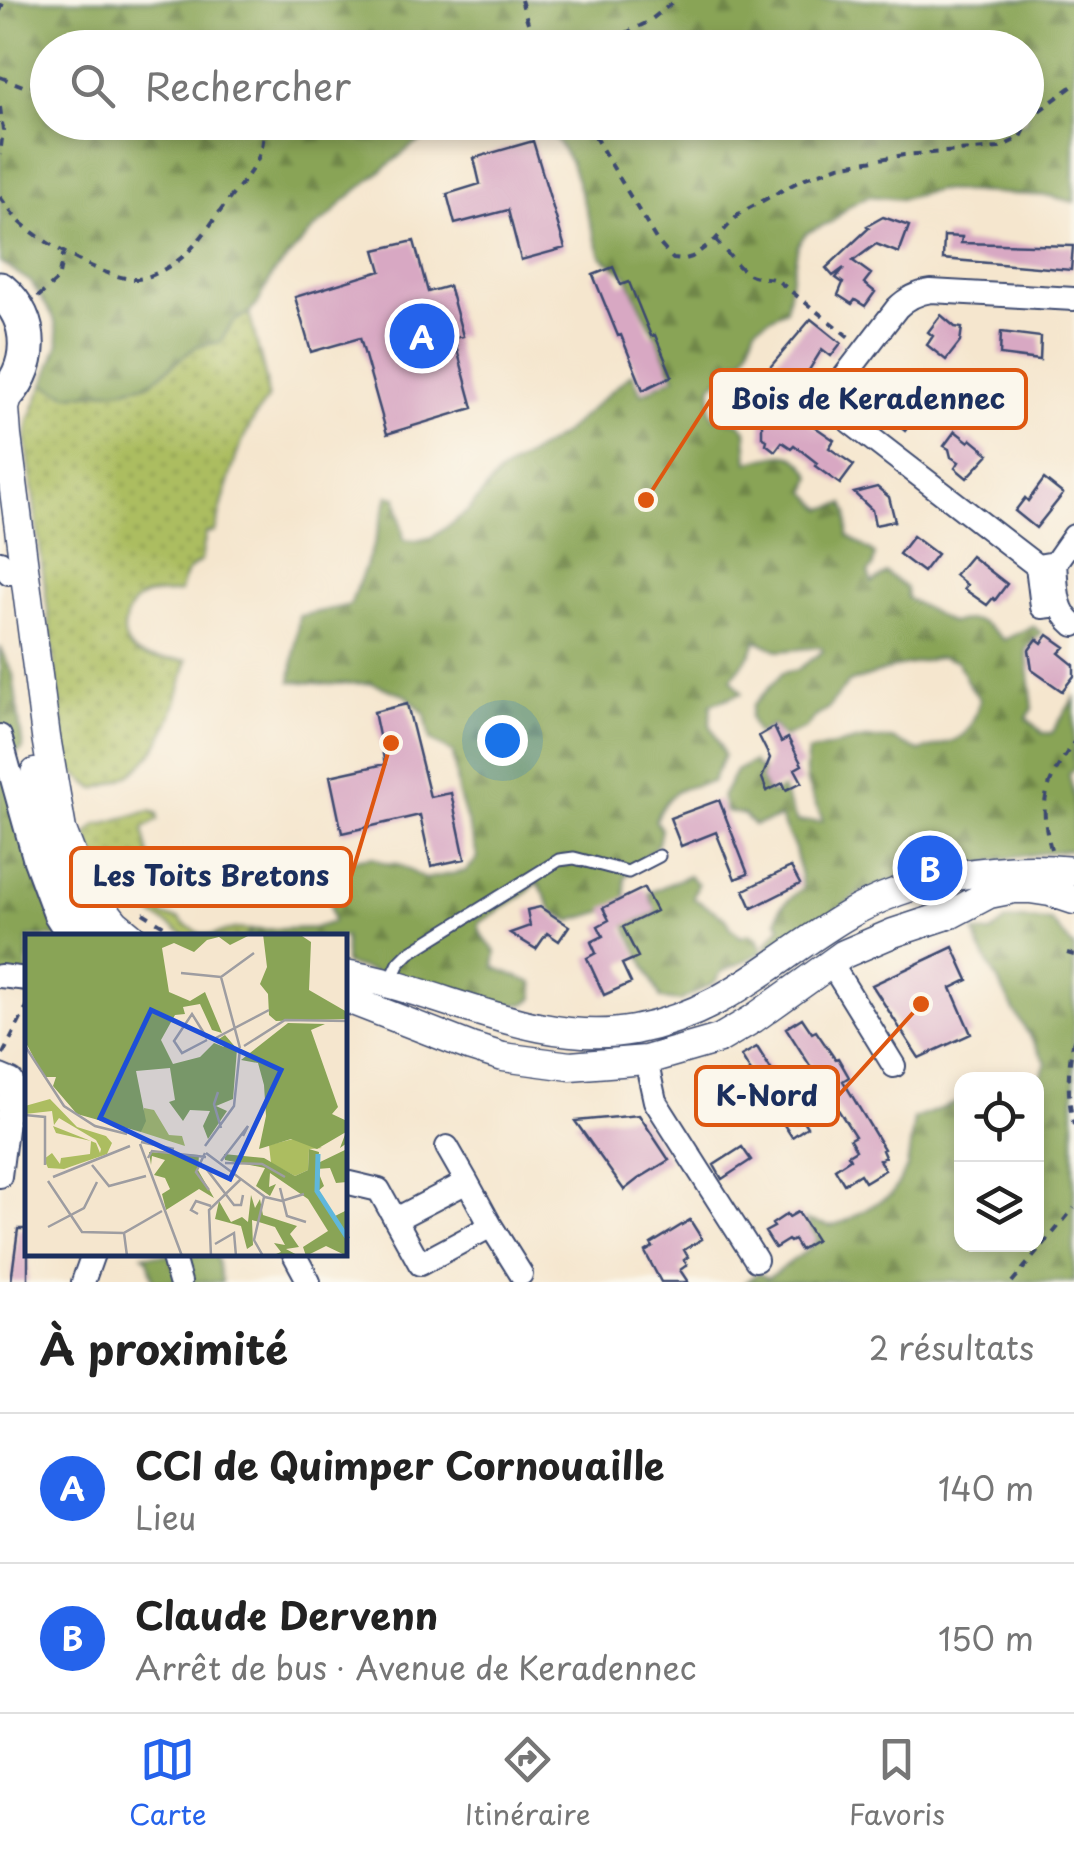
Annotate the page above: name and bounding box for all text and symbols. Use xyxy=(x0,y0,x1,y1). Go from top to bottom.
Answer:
search box xyxy=(30,30,1044,140)
text: Rechercher xyxy=(145,57,351,114)
icon: search xyxy=(65,58,120,113)
pin: A xyxy=(390,298,454,374)
callout: Bois de Keradennec xyxy=(711,370,1026,428)
text: Bois de Keradennec xyxy=(731,376,1005,419)
your location xyxy=(477,715,528,766)
pin: B xyxy=(898,830,962,906)
callout: Les Toits Bretons xyxy=(71,848,351,906)
text: Les Toits Bretons xyxy=(93,853,329,896)
inset map xyxy=(25,934,348,1257)
callout: K-Nord xyxy=(696,1067,838,1125)
map controls xyxy=(954,1072,1044,1252)
button: locate xyxy=(954,1072,1044,1162)
text: K-Nord xyxy=(716,1073,818,1116)
button: layers xyxy=(954,1162,1044,1252)
text: À proximité xyxy=(40,1316,288,1379)
text: 2 résultats xyxy=(869,1323,1034,1371)
text: CCI de Quimper Cornouaille xyxy=(135,1436,665,1493)
text: A xyxy=(60,1464,85,1512)
text: 140 m xyxy=(938,1464,1034,1512)
text: Lieu xyxy=(135,1493,196,1541)
text: Claude Dervenn xyxy=(135,1586,438,1643)
text: B xyxy=(62,1614,83,1662)
text: 150 m xyxy=(938,1614,1034,1662)
text: Arrêt de bus · Avenue de Keradennec xyxy=(135,1643,696,1691)
tab: Carte xyxy=(129,1732,207,1835)
tab: Itinéraire xyxy=(465,1732,591,1835)
tab: Favoris xyxy=(849,1732,945,1835)

